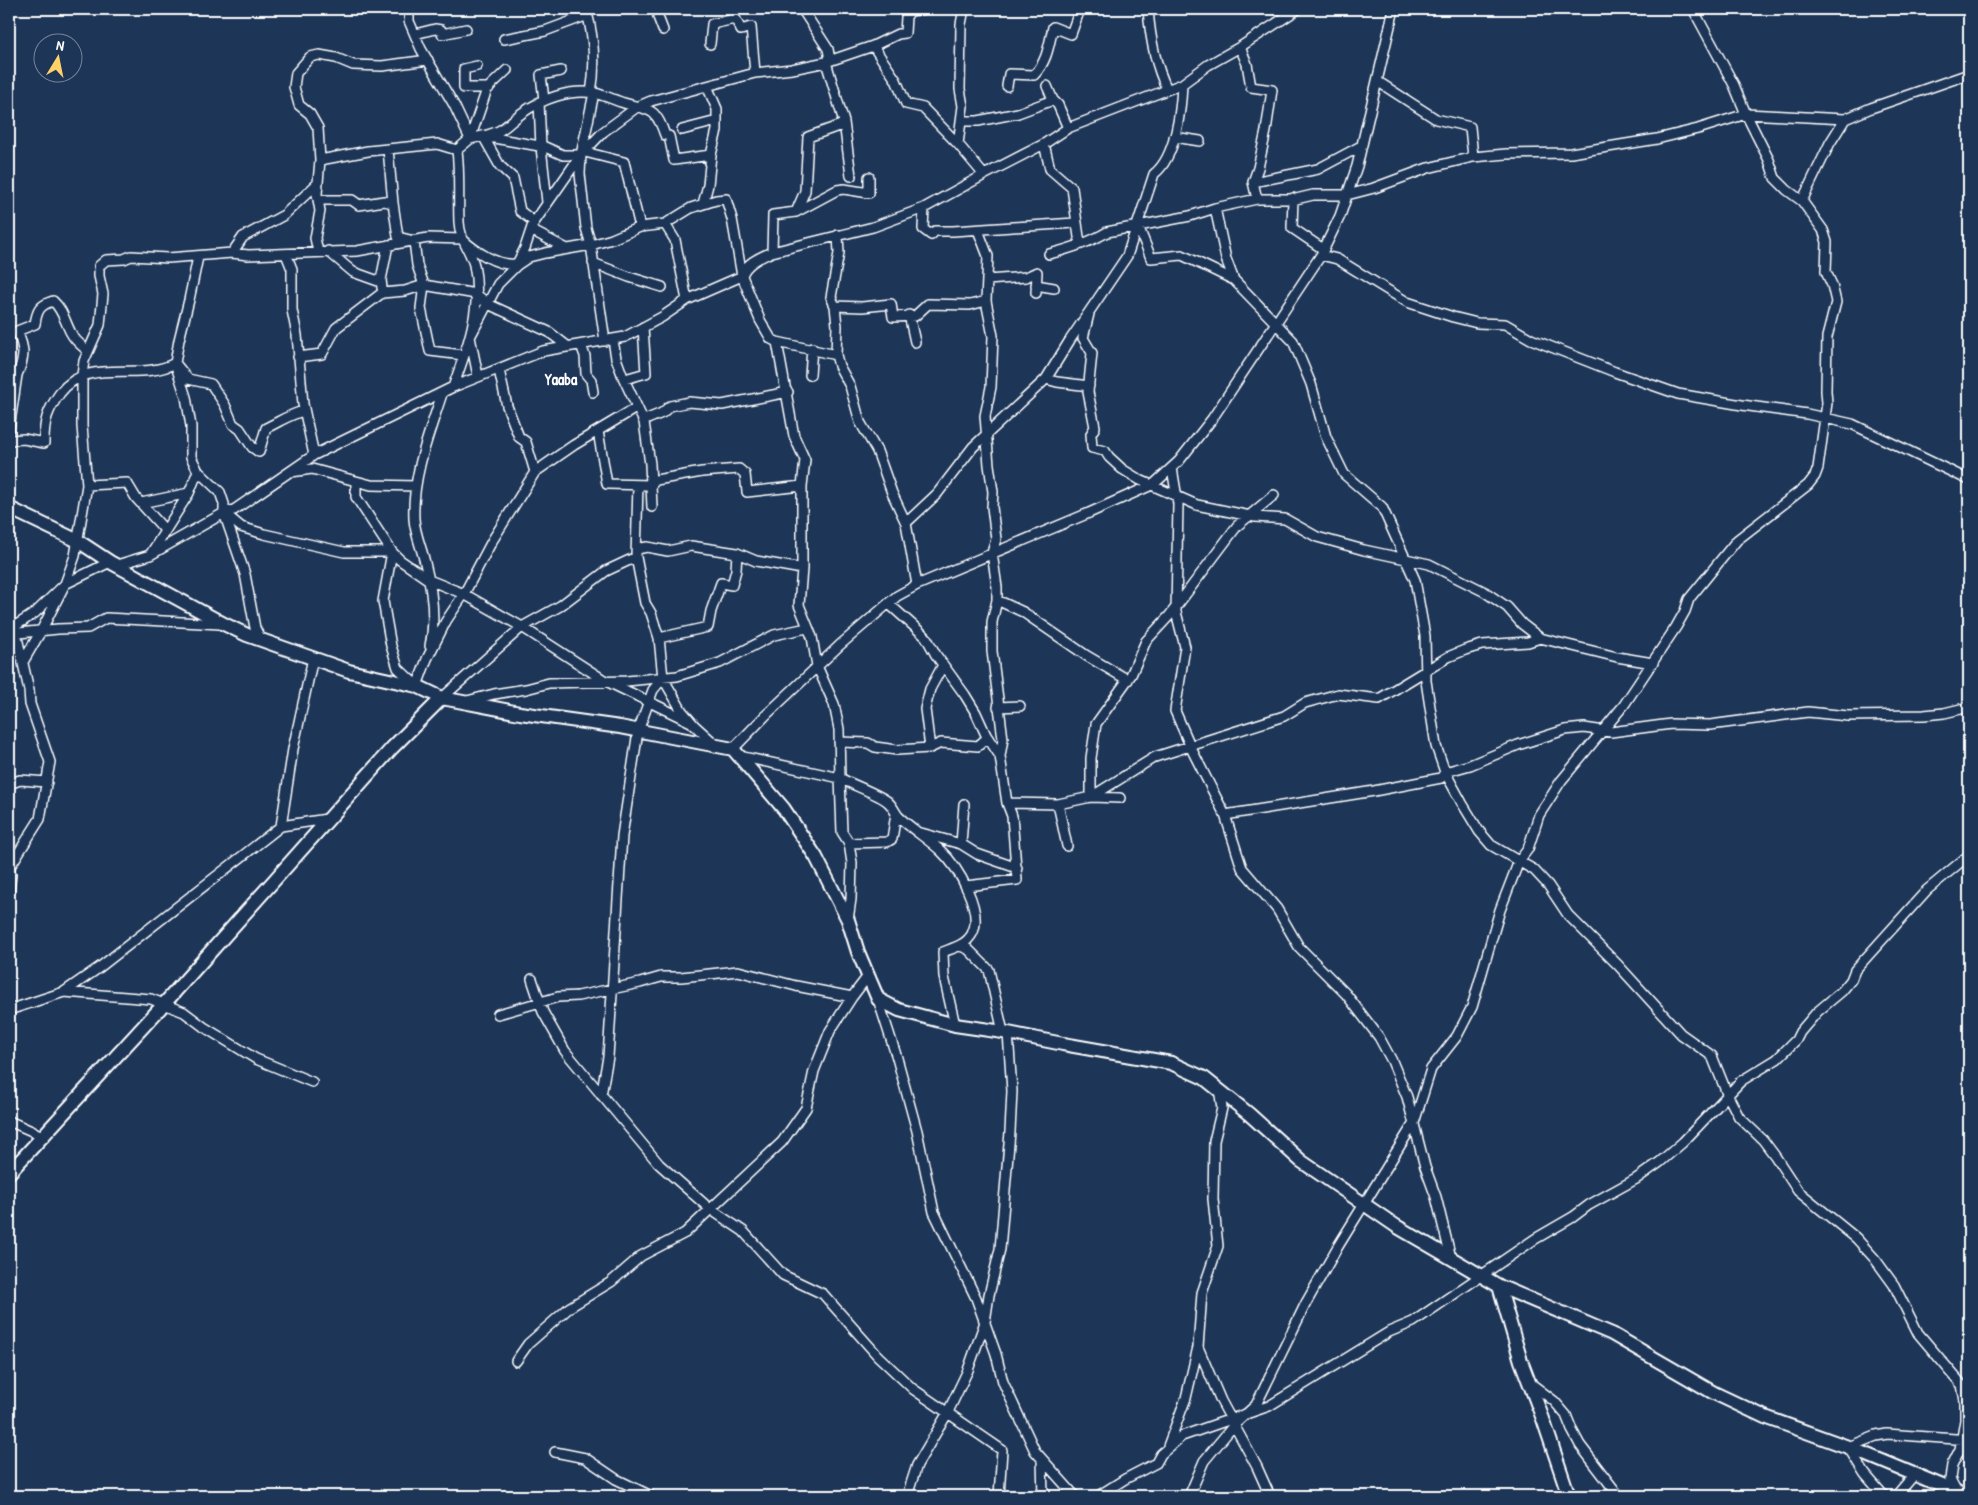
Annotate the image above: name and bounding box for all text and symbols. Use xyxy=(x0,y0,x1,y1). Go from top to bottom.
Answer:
north arrow xyxy=(32,32,82,82)
text: N xyxy=(55,35,66,55)
district label: Yaaba xyxy=(545,368,578,390)

